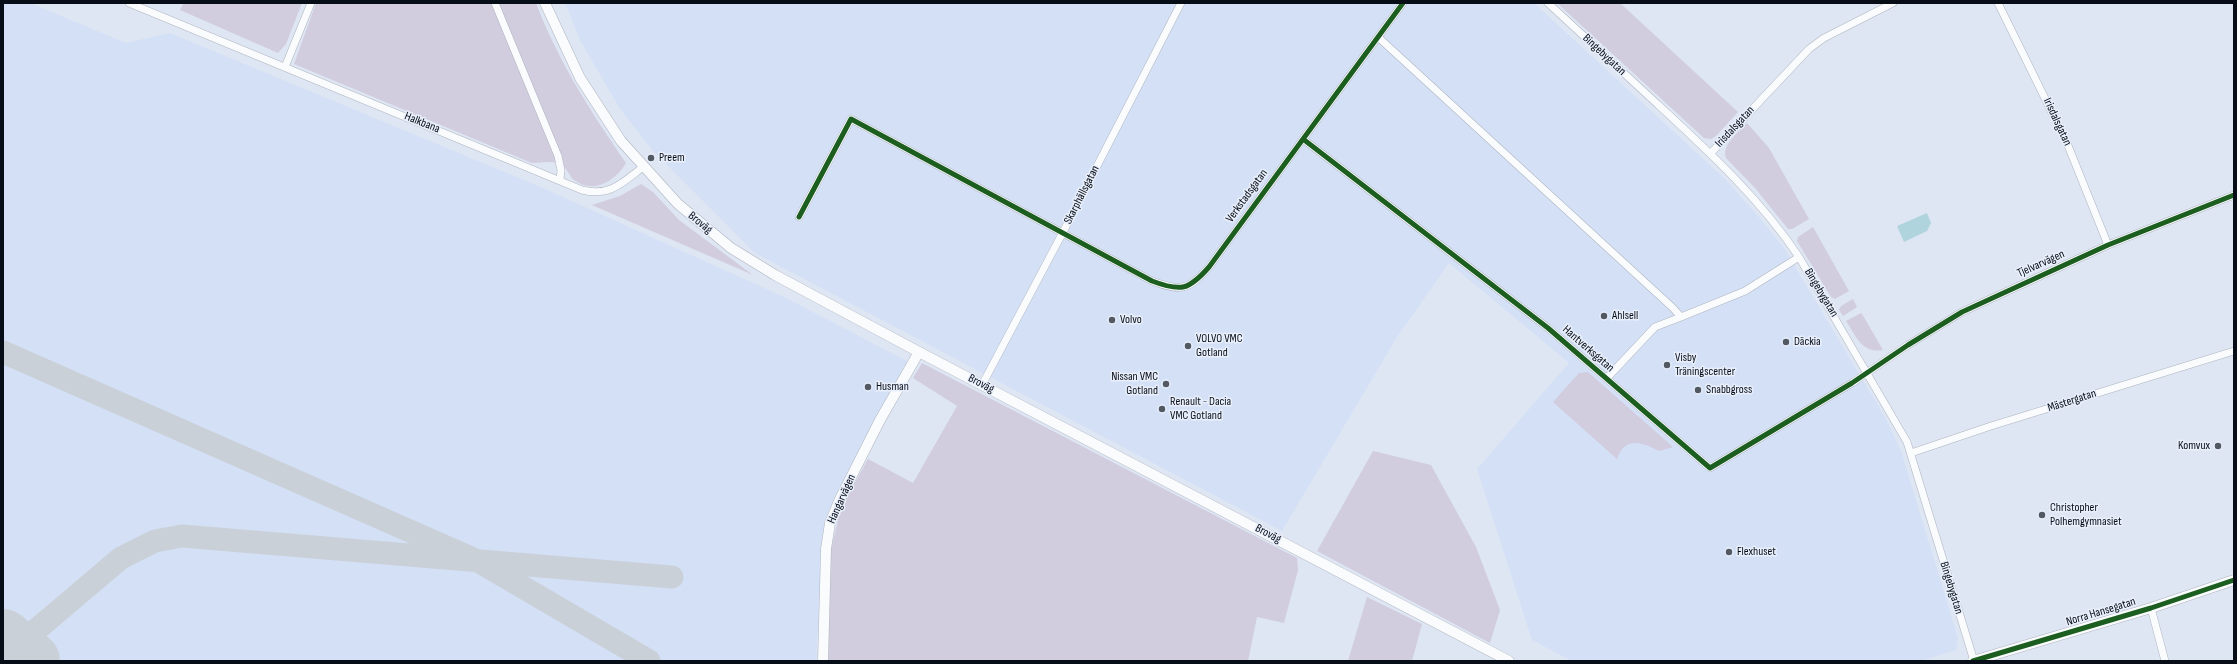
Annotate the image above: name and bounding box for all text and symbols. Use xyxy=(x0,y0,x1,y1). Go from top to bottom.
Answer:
street label: Bingebygatan xyxy=(1579,31,1629,79)
street label: Irisdalsgatan xyxy=(2040,96,2074,148)
street label: Irisdalsgatan xyxy=(1712,103,1758,151)
street label: Halkbana xyxy=(402,109,442,137)
place label: Preem xyxy=(659,151,685,165)
marker: Preem xyxy=(646,153,656,163)
street label: Skarphällsgatan xyxy=(1061,163,1103,227)
street label: Verkstadsgatan xyxy=(1223,167,1271,225)
street label: Broväg xyxy=(685,209,715,237)
street label: Tjelvarvägen xyxy=(2015,247,2067,281)
street label: Bingebygatan xyxy=(1801,266,1841,320)
place label: Ahlsell xyxy=(1612,309,1638,323)
marker: Ahlsell xyxy=(1599,311,1609,321)
place label: Volvo xyxy=(1120,313,1142,327)
marker: Volvo xyxy=(1107,315,1117,325)
street label: Hantverksgatan xyxy=(1559,323,1617,375)
place label: VOLVO VMC Gotland xyxy=(1196,332,1243,360)
place label: Däckia xyxy=(1794,335,1821,349)
marker: Däckia xyxy=(1781,337,1791,347)
marker: VOLVO VMC Gotland xyxy=(1183,341,1193,351)
place label: Visby Träningscenter xyxy=(1675,351,1735,379)
marker: Visby Träningscenter xyxy=(1662,360,1672,370)
place label: Nissan VMC Gotland xyxy=(1111,370,1158,398)
street label: Broväg xyxy=(966,371,996,397)
marker: Nissan VMC Gotland xyxy=(1161,379,1171,389)
place label: Husman xyxy=(876,380,909,394)
marker: Husman xyxy=(863,382,873,392)
place label: Snabbgross xyxy=(1706,383,1752,397)
marker: Snabbgross xyxy=(1693,385,1703,395)
street label: Mästergatan xyxy=(2046,386,2098,416)
place label: Renault - Dacia VMC Gotland xyxy=(1170,395,1231,423)
marker: Renault - Dacia VMC Gotland xyxy=(1157,404,1167,414)
place label: Komvux xyxy=(2178,439,2210,453)
marker: Komvux xyxy=(2213,441,2223,451)
street label: Hangarvägen xyxy=(825,472,859,526)
place label: Christopher Polhemgymnasiet xyxy=(2050,501,2122,529)
marker: Christopher Polhemgymnasiet xyxy=(2037,510,2047,520)
street label: Broväg xyxy=(1253,521,1283,547)
place label: Flexhuset xyxy=(1737,545,1776,559)
marker: Flexhuset xyxy=(1724,547,1734,557)
street label: Bingebygatan xyxy=(1936,560,1966,616)
street label: Norra Hansegatan xyxy=(2065,595,2137,629)

